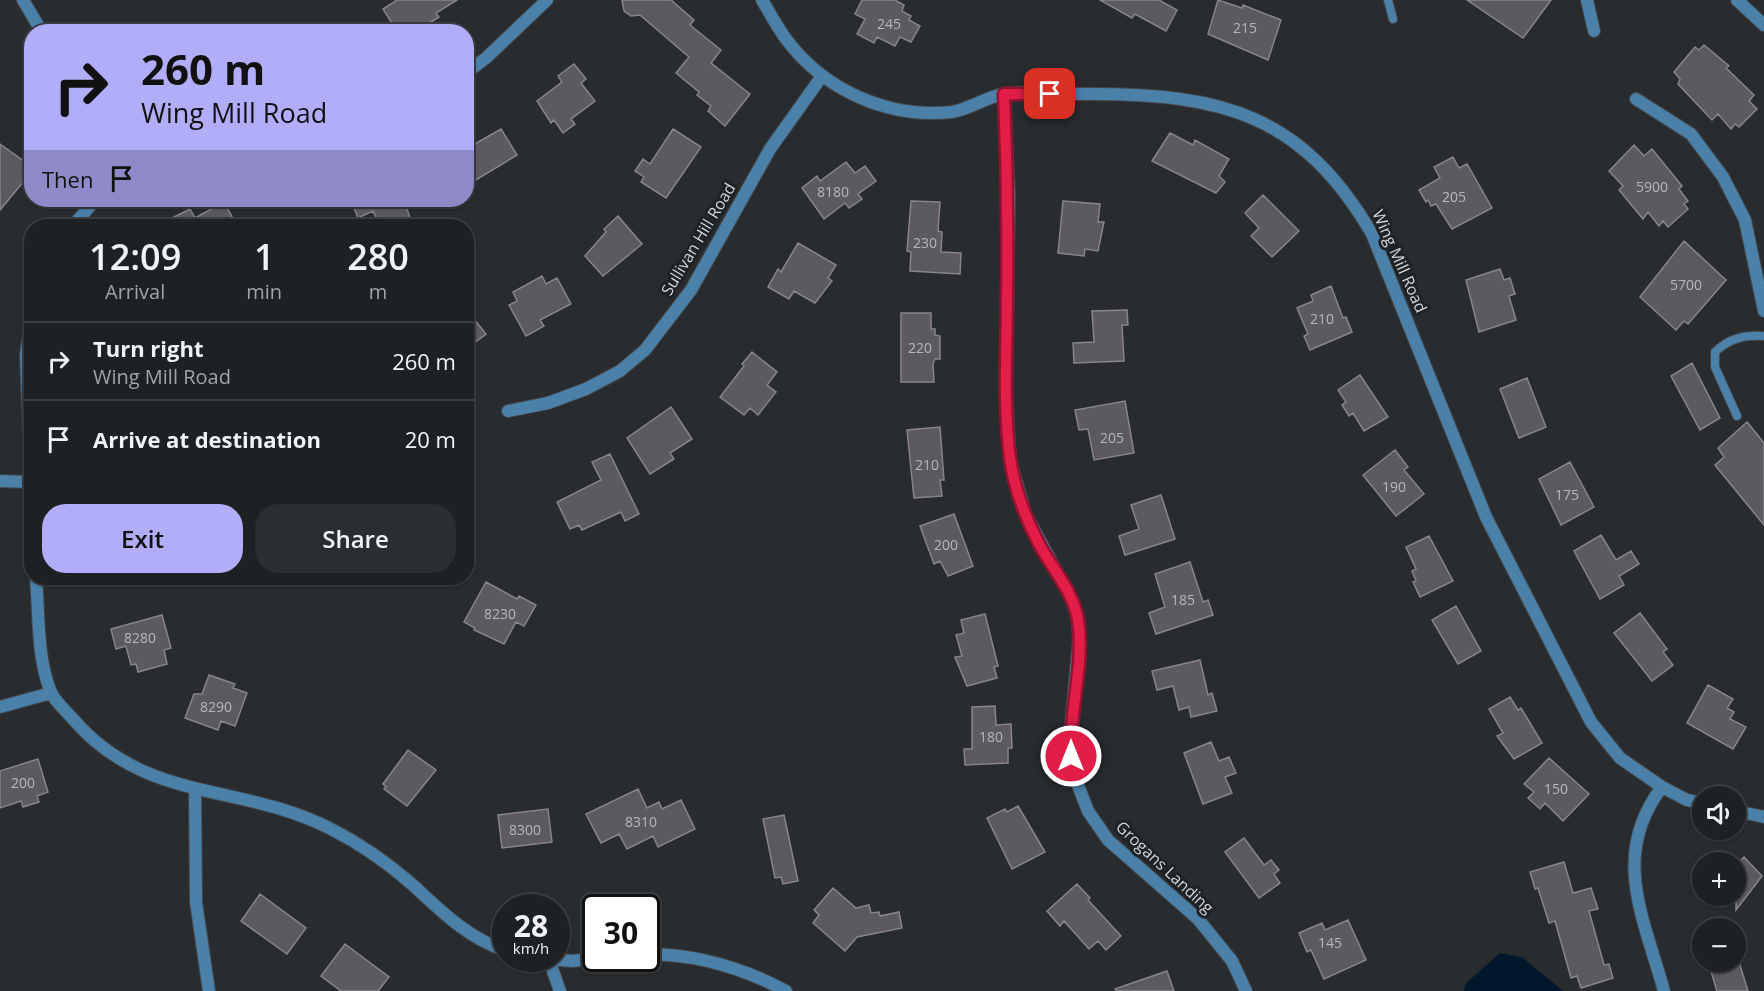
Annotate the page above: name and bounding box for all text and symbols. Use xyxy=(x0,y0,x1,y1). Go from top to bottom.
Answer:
house number: 245 xyxy=(877,14,901,33)
house number: 215 xyxy=(1233,18,1257,37)
text: 260 m xyxy=(141,40,265,97)
icon: right xyxy=(42,48,120,126)
pin xyxy=(1024,68,1075,119)
icon: arrive xyxy=(1033,77,1066,110)
text: Wing Mill Road xyxy=(141,94,327,131)
icon: arrive xyxy=(105,162,138,195)
text: Then xyxy=(42,164,93,194)
house number: 5900 xyxy=(1636,177,1668,196)
street label: Sullivan Hill Road xyxy=(656,179,740,299)
house number: 8180 xyxy=(817,182,849,201)
house number: 205 xyxy=(1442,187,1466,206)
street label: Wing Mill Road xyxy=(1368,206,1432,316)
text: 12:09 xyxy=(89,232,181,281)
text: 1 xyxy=(254,232,275,281)
text: 280 xyxy=(347,232,409,281)
house number: 230 xyxy=(913,233,937,252)
house number: 5700 xyxy=(1670,275,1702,294)
text: Arrival xyxy=(105,278,165,305)
text: min xyxy=(246,278,282,305)
text: m xyxy=(369,278,387,305)
house number: 210 xyxy=(1310,309,1334,328)
text: Turn right xyxy=(93,333,204,363)
house number: 220 xyxy=(908,338,932,357)
icon: right xyxy=(42,345,75,378)
text: 260 m xyxy=(392,346,456,376)
text: Wing Mill Road xyxy=(93,363,231,390)
icon: arrive xyxy=(42,423,75,456)
text: Arrive at destination xyxy=(93,424,321,454)
text: 20 m xyxy=(405,424,456,454)
house number: 205 xyxy=(1100,428,1124,447)
house number: 210 xyxy=(915,455,939,474)
house number: 190 xyxy=(1382,477,1406,496)
house number: 175 xyxy=(1555,485,1579,504)
button: Exit xyxy=(42,504,243,573)
button: Share xyxy=(255,504,456,573)
house number: 200 xyxy=(934,535,958,554)
house number: 185 xyxy=(1171,590,1195,609)
house number: 8230 xyxy=(484,604,516,623)
house number: 8280 xyxy=(124,628,156,647)
house number: 8290 xyxy=(200,697,232,716)
position arrow xyxy=(1039,724,1103,788)
house number: 180 xyxy=(979,727,1003,746)
house number: 200 xyxy=(11,773,35,792)
house number: 150 xyxy=(1544,779,1568,798)
map controls xyxy=(1692,786,1746,972)
button: sound xyxy=(1692,786,1746,840)
house number: 8310 xyxy=(625,812,657,831)
street label: Grogans Landing xyxy=(1111,816,1219,918)
house number: 8300 xyxy=(509,820,541,839)
button: + xyxy=(1692,852,1746,906)
speed limit sign: 30 xyxy=(582,894,660,972)
text: 28 xyxy=(514,905,548,946)
button: − xyxy=(1692,918,1746,972)
house number: 145 xyxy=(1318,933,1342,952)
text: km/h xyxy=(513,938,549,958)

